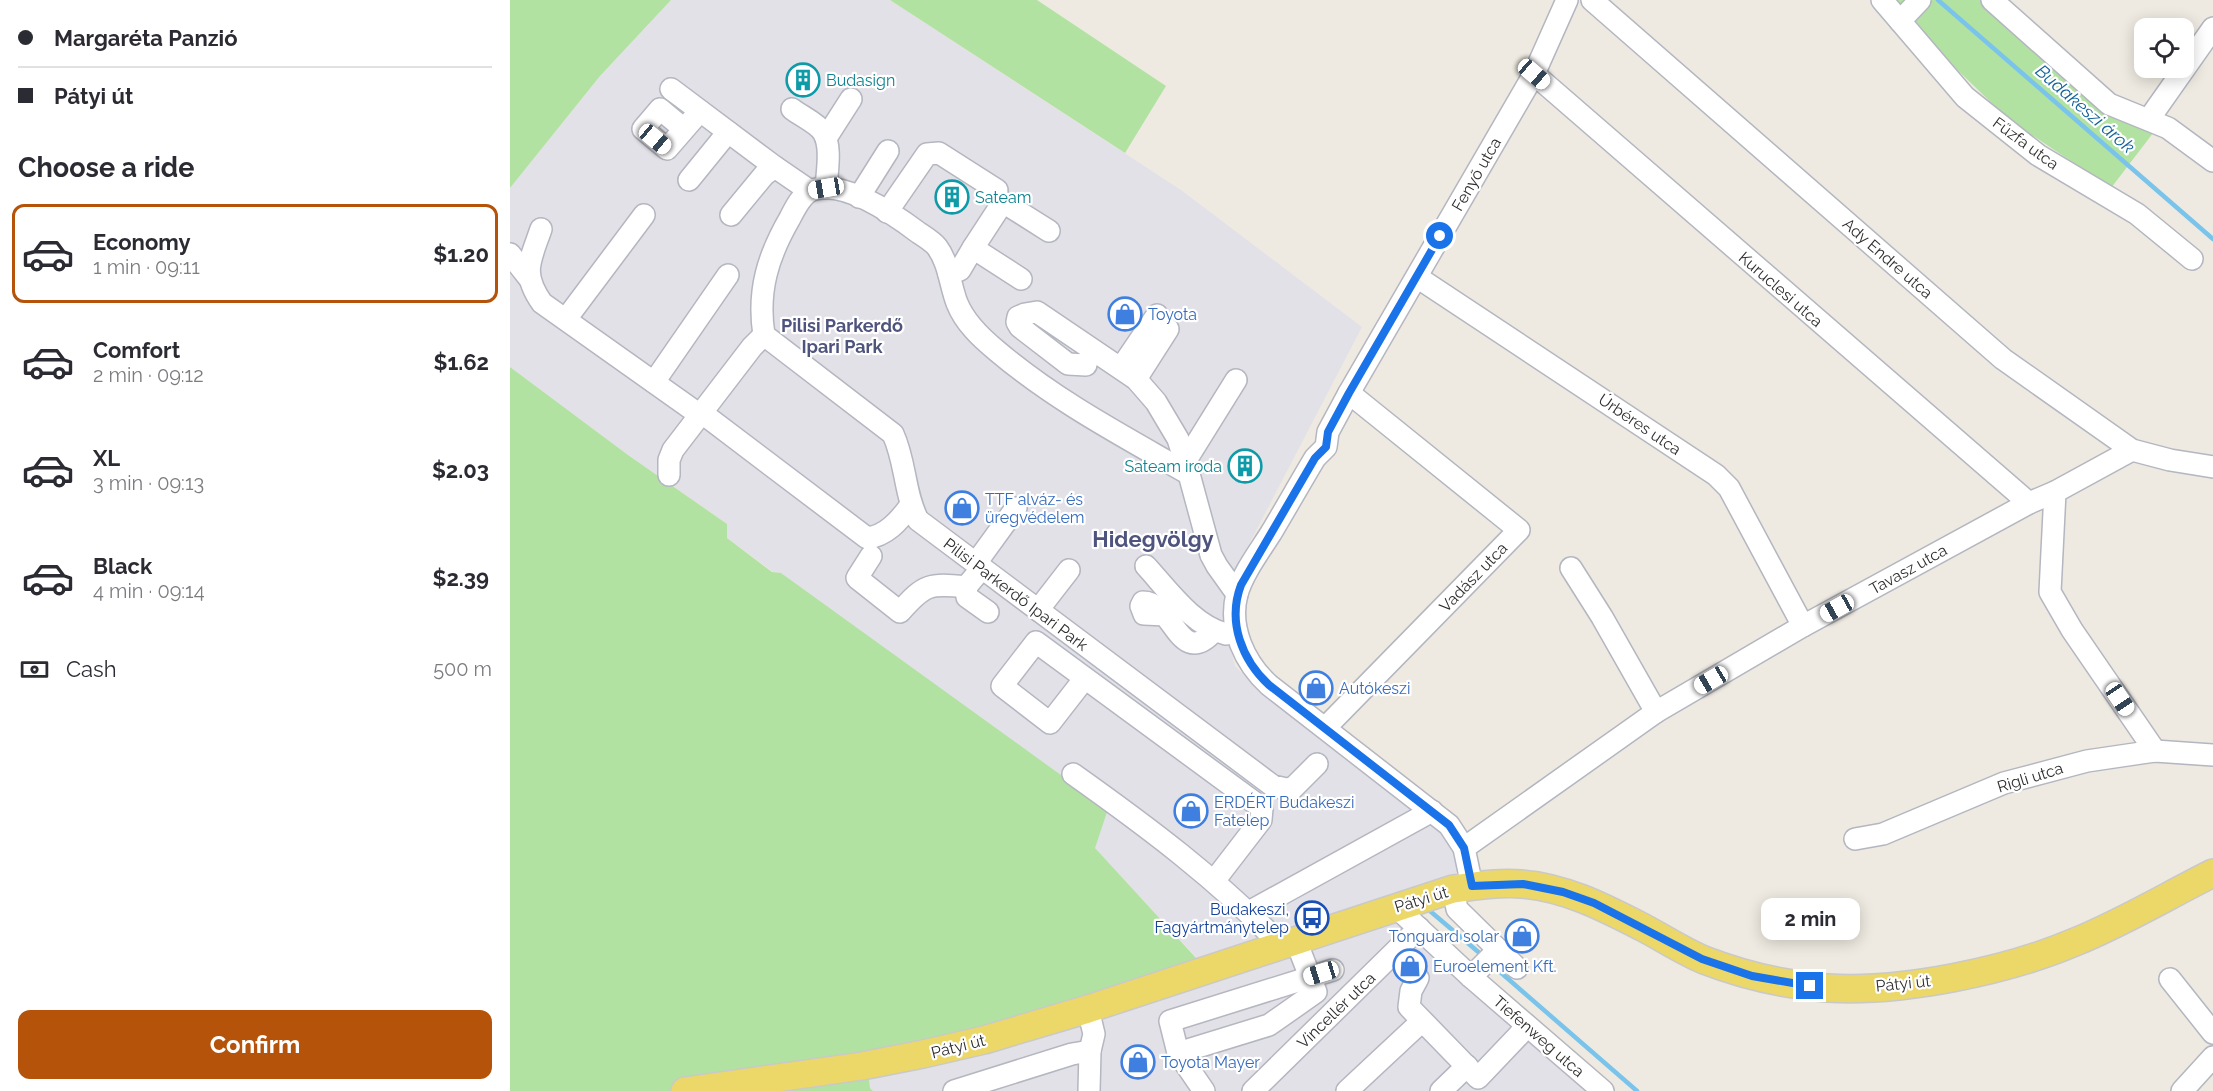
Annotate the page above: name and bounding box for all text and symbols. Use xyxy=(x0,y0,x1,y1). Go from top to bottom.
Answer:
map controls xyxy=(2134,18,2194,78)
button: locate xyxy=(2134,18,2194,78)
text: Margaréta Panzió xyxy=(54,25,238,51)
car xyxy=(1515,55,1553,93)
water label: Budakeszi árok xyxy=(2032,60,2139,158)
building icon: Budasign xyxy=(785,62,821,98)
place label: Budasign xyxy=(826,71,895,90)
text: Pátyi út xyxy=(54,83,133,109)
street label: Fűzfa utca xyxy=(1989,113,2062,174)
car xyxy=(635,121,675,157)
street label: Fenyő utca xyxy=(1448,134,1505,214)
text: Choose a ride xyxy=(18,152,194,183)
car xyxy=(807,176,845,200)
building icon: Sateam xyxy=(934,179,970,215)
place label: Sateam xyxy=(975,188,1031,207)
street label: Ady Endre utca xyxy=(1839,214,1936,303)
route start xyxy=(1426,222,1453,249)
icon: car xyxy=(21,227,75,281)
text: Economy xyxy=(93,229,191,255)
text: $1.20 xyxy=(433,241,489,267)
street label: Kuruclesi utca xyxy=(1735,248,1826,331)
text: 1 min · 09:11 xyxy=(93,255,200,279)
shop icon: Toyota xyxy=(1107,296,1143,332)
place label: Toyota xyxy=(1148,305,1197,324)
district label: Pilisi Parkerdő Ipari Park xyxy=(781,315,903,357)
icon: car xyxy=(21,335,75,389)
text: Comfort xyxy=(93,337,180,363)
text: $1.62 xyxy=(433,349,489,375)
text: 2 min · 09:12 xyxy=(93,363,204,387)
street label: Úrbéres utca xyxy=(1595,389,1685,459)
icon: car xyxy=(21,443,75,497)
text: XL xyxy=(93,445,120,471)
building icon: Sateam iroda xyxy=(1227,448,1263,484)
text: $2.03 xyxy=(432,457,489,483)
place label: Sateam iroda xyxy=(1124,457,1222,476)
text: 3 min · 09:13 xyxy=(93,471,204,495)
shop icon: TTF alváz- és üregvédelem xyxy=(944,490,980,526)
place label: TTF alváz- és üregvédelem xyxy=(985,490,1085,527)
district label: Hidegvölgy xyxy=(1092,526,1214,552)
street label: Pilisi Parkerdő Ipari Park xyxy=(940,534,1092,655)
street label: Vadász utca xyxy=(1435,539,1511,616)
street label: Tavasz utca xyxy=(1866,540,1950,598)
icon: car xyxy=(21,551,75,605)
text: Black xyxy=(93,553,152,579)
text: $2.39 xyxy=(432,565,489,591)
text: 4 min · 09:14 xyxy=(93,579,205,603)
car xyxy=(1817,591,1857,625)
icon: cash xyxy=(18,653,51,686)
text: Cash xyxy=(66,656,117,682)
text: 500 m xyxy=(433,657,492,681)
car xyxy=(1691,663,1731,697)
shop icon: Autókeszi xyxy=(1298,670,1334,706)
place label: Autókeszi xyxy=(1339,679,1410,698)
car xyxy=(2102,679,2138,719)
street label: Rigli utca xyxy=(1995,758,2065,796)
place label: ERDÉRT Budakeszi Fatelep xyxy=(1214,792,1354,830)
shop icon: ERDÉRT Budakeszi Fatelep xyxy=(1173,793,1209,829)
street label: Pátyi út xyxy=(1392,882,1451,917)
callout: 2 min xyxy=(1760,899,1860,941)
place label: Budakeszi, Fagyártmánytelep xyxy=(1154,900,1289,937)
bus stop icon: Budakeszi, Fagyártmánytelep xyxy=(1294,900,1330,936)
text: 2 min xyxy=(1785,907,1836,931)
shop icon: Tonguard solar xyxy=(1504,918,1540,954)
place label: Tonguard solar xyxy=(1389,927,1499,946)
shop icon: Euroelement Kft. xyxy=(1392,948,1428,984)
place label: Euroelement Kft. xyxy=(1433,957,1557,976)
car xyxy=(1301,959,1341,987)
street label: Vincellér utca xyxy=(1293,968,1379,1052)
street label: Pátyi út xyxy=(1875,971,1932,996)
route end xyxy=(1796,972,1823,999)
street label: Tiefenweg utca xyxy=(1489,992,1588,1081)
button: Confirm xyxy=(18,1010,492,1079)
street label: Pátyi út xyxy=(929,1030,988,1062)
shop icon: Toyota Mayer xyxy=(1120,1044,1156,1080)
place label: Toyota Mayer xyxy=(1161,1053,1260,1072)

